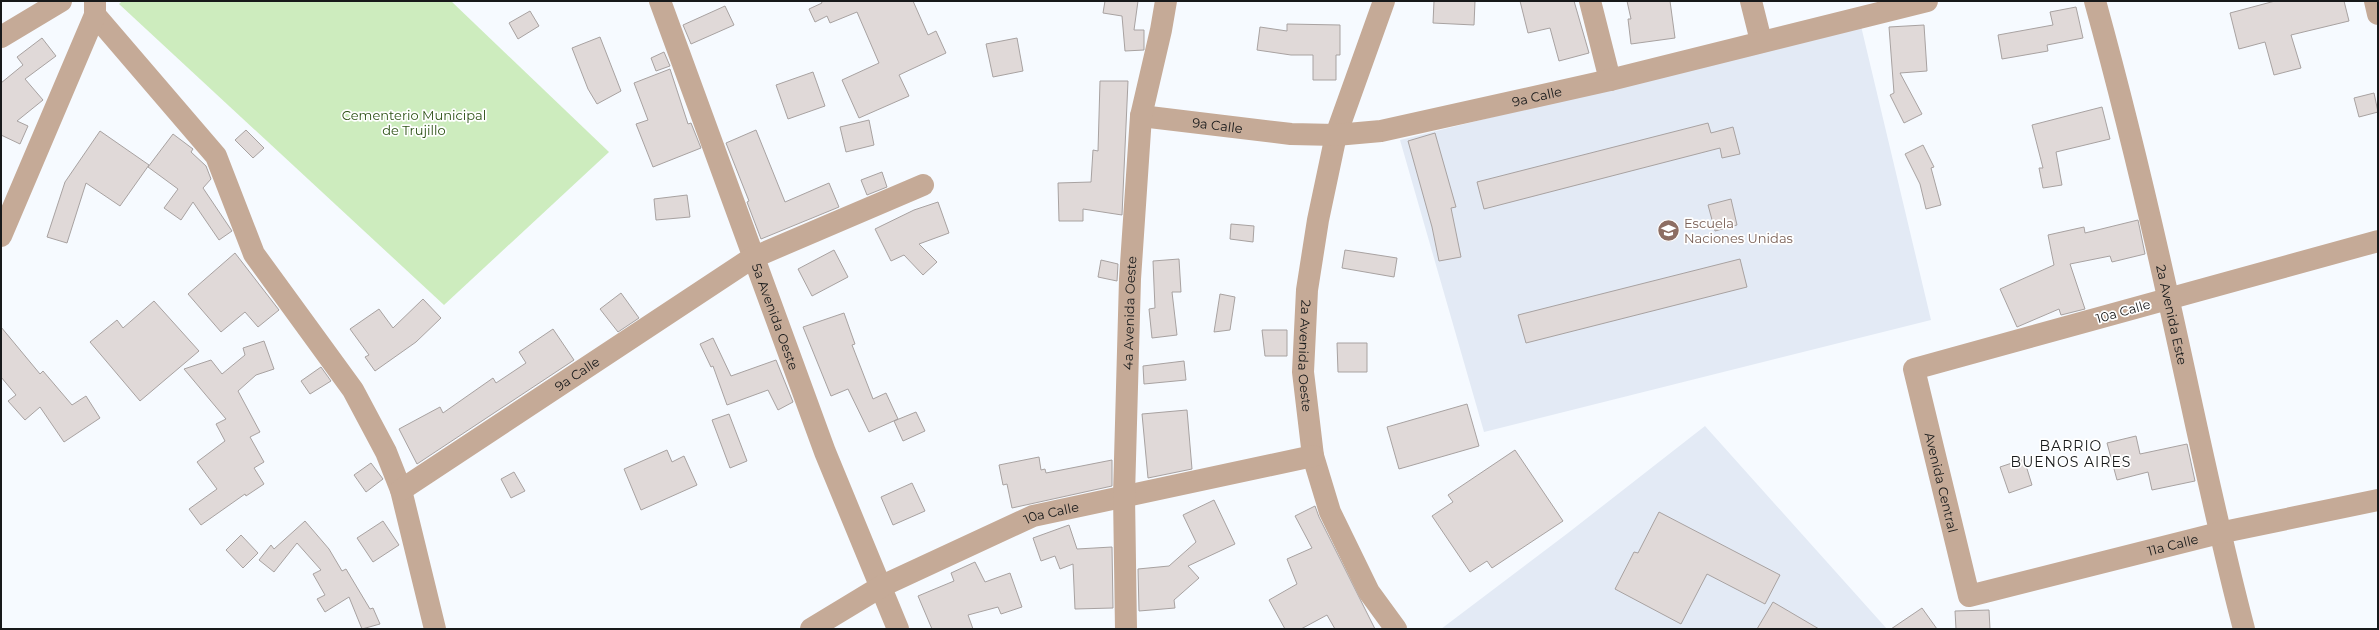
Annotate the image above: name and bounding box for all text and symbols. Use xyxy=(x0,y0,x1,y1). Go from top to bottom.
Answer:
street label: 9a Calle xyxy=(1510,83,1564,110)
park label: Cementerio Municipal de Trujillo xyxy=(342,107,486,138)
street label: 9a Calle xyxy=(1191,114,1244,136)
place label: Escuela Naciones Unidas xyxy=(1684,215,1793,246)
school or university icon: Escuela Naciones Unidas xyxy=(1655,217,1681,243)
street label: 4a Avenida Oeste xyxy=(1119,255,1140,370)
street label: 5a Avenida Oeste xyxy=(749,261,802,372)
street label: 2a Avenida Este xyxy=(2153,263,2191,367)
street label: 10a Calle xyxy=(2094,296,2152,326)
street label: 2a Avenida Oeste xyxy=(1295,299,1316,413)
street label: 9a Calle xyxy=(551,353,603,394)
street label: Avenida Central xyxy=(1922,431,1961,534)
district label: BARRIO BUENOS AIRES xyxy=(2011,437,2131,471)
street label: 10a Calle xyxy=(1021,498,1080,527)
street label: 11a Calle xyxy=(2145,530,2200,559)

